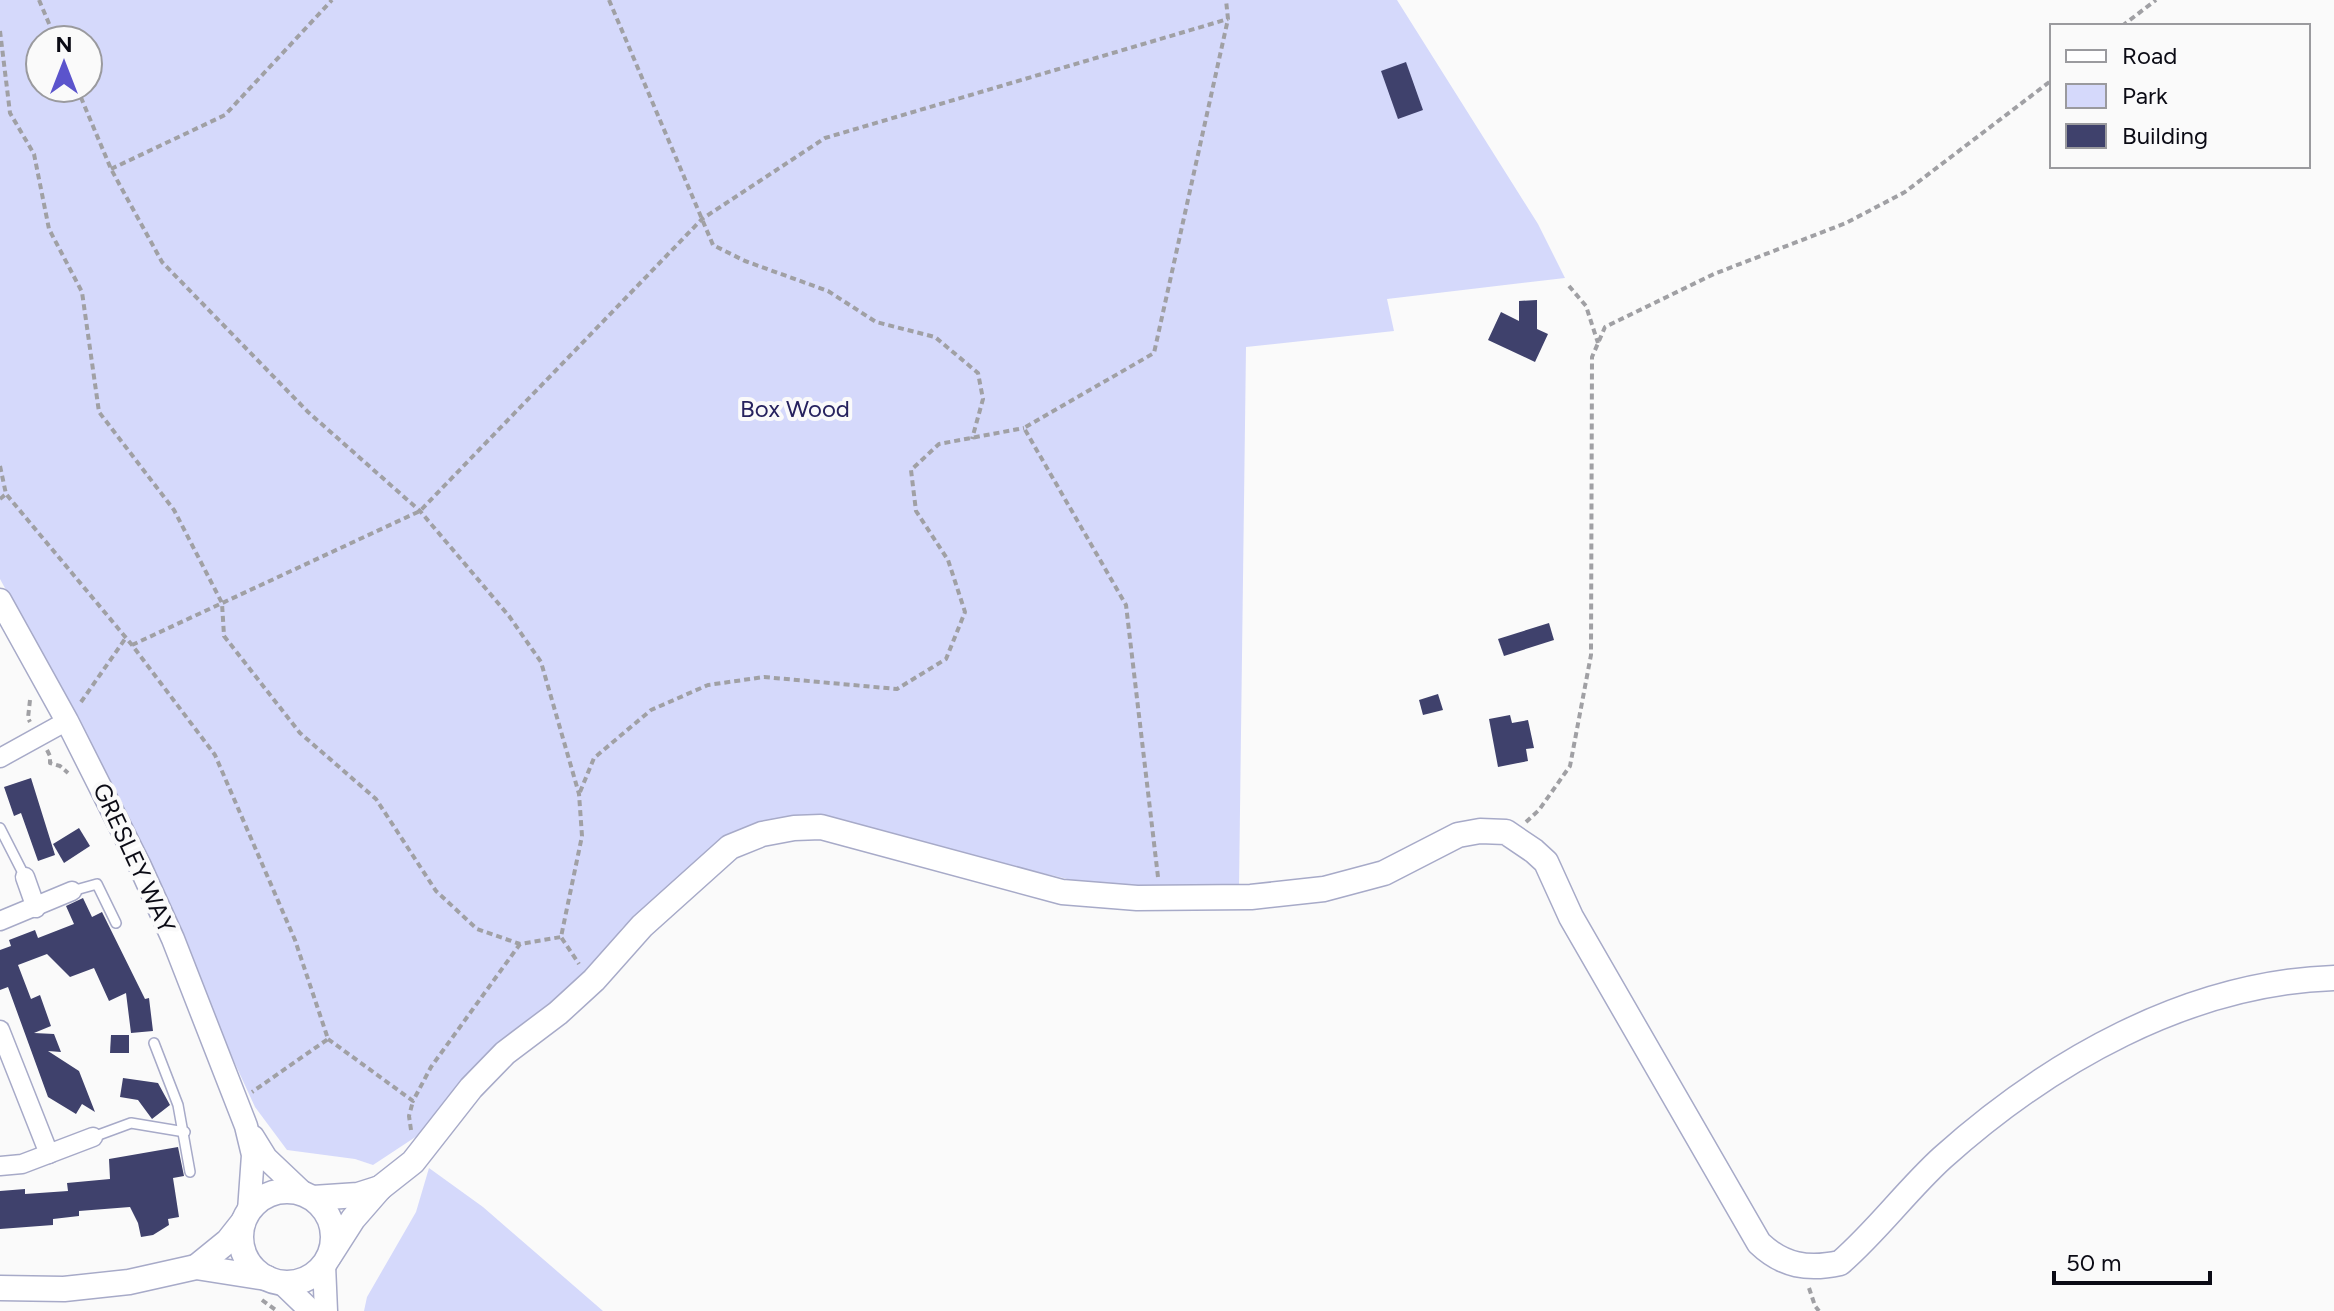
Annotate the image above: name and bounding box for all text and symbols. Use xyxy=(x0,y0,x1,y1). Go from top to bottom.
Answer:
north arrow xyxy=(24,24,104,104)
legend xyxy=(2050,24,2310,168)
text: N xyxy=(55,31,73,58)
text: Road xyxy=(2122,41,2177,70)
text: Park xyxy=(2122,81,2168,110)
text: Building xyxy=(2122,121,2208,150)
park label: Box Wood xyxy=(740,394,850,423)
street label: GRESLEY WAY xyxy=(87,778,182,938)
scale bar xyxy=(2054,1235,2210,1285)
text: 50 m xyxy=(2066,1248,2122,1277)

